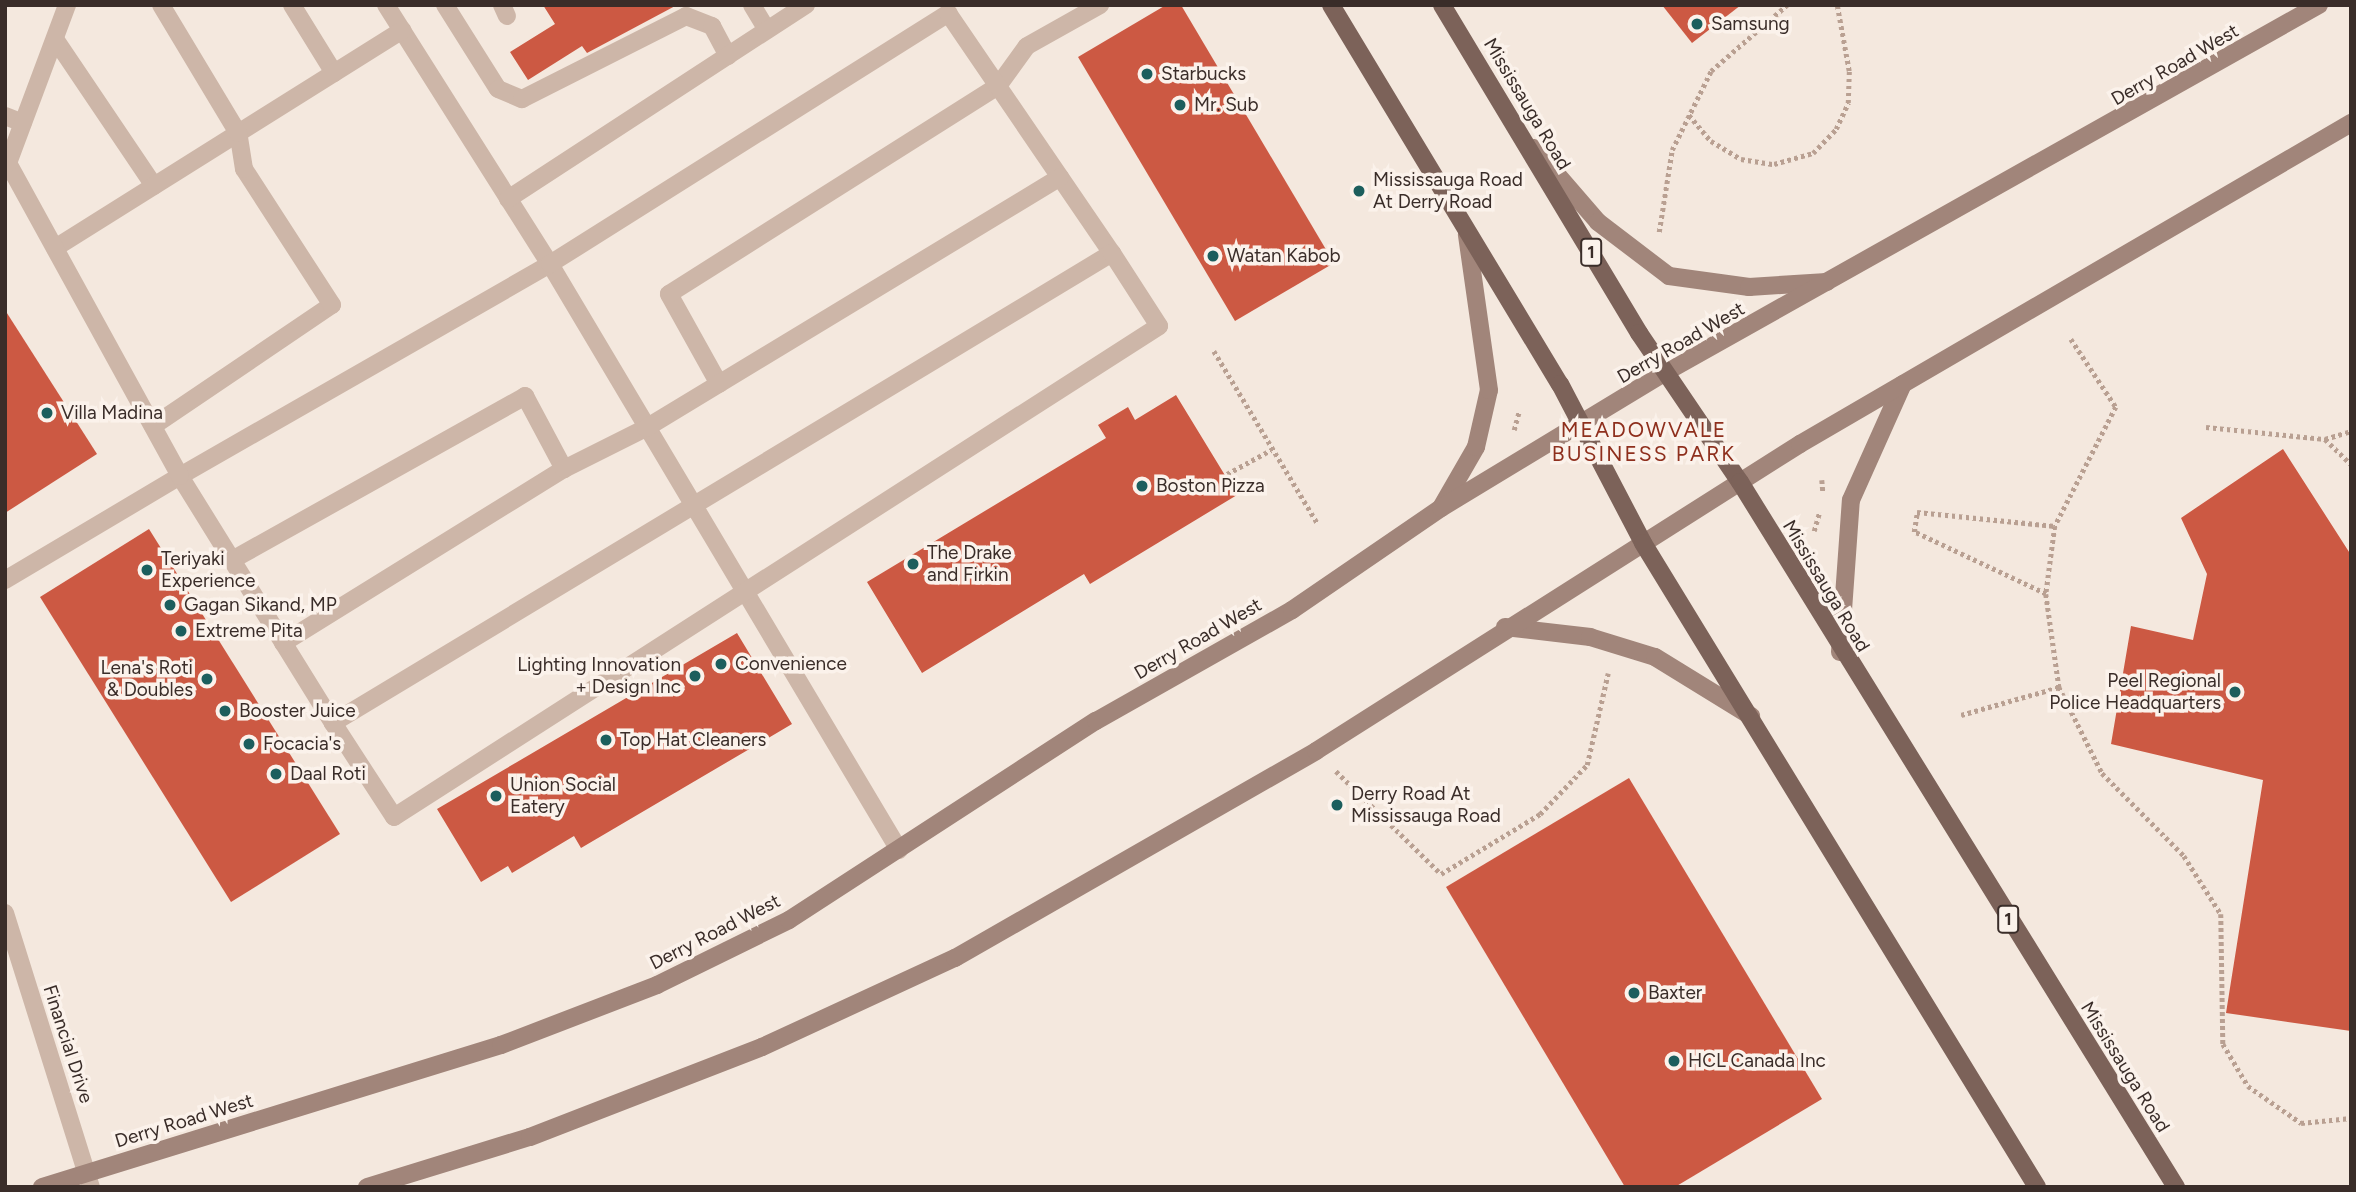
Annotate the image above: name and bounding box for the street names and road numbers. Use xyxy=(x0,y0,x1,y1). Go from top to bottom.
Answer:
street label: Derry Road West xyxy=(2107,19,2243,111)
street label: Mississauga Road xyxy=(1479,34,1575,174)
road number: 1 xyxy=(1579,238,1603,266)
street label: Derry Road West xyxy=(1613,297,1749,389)
street label: Mississauga Road xyxy=(1778,516,1874,656)
street label: Derry Road West xyxy=(1130,593,1266,685)
street label: Derry Road West xyxy=(646,889,784,975)
road number: 1 xyxy=(1996,904,2020,934)
street label: Financial Drive xyxy=(38,982,98,1106)
street label: Mississauga Road xyxy=(2076,997,2174,1137)
street label: Derry Road West xyxy=(112,1089,256,1153)

